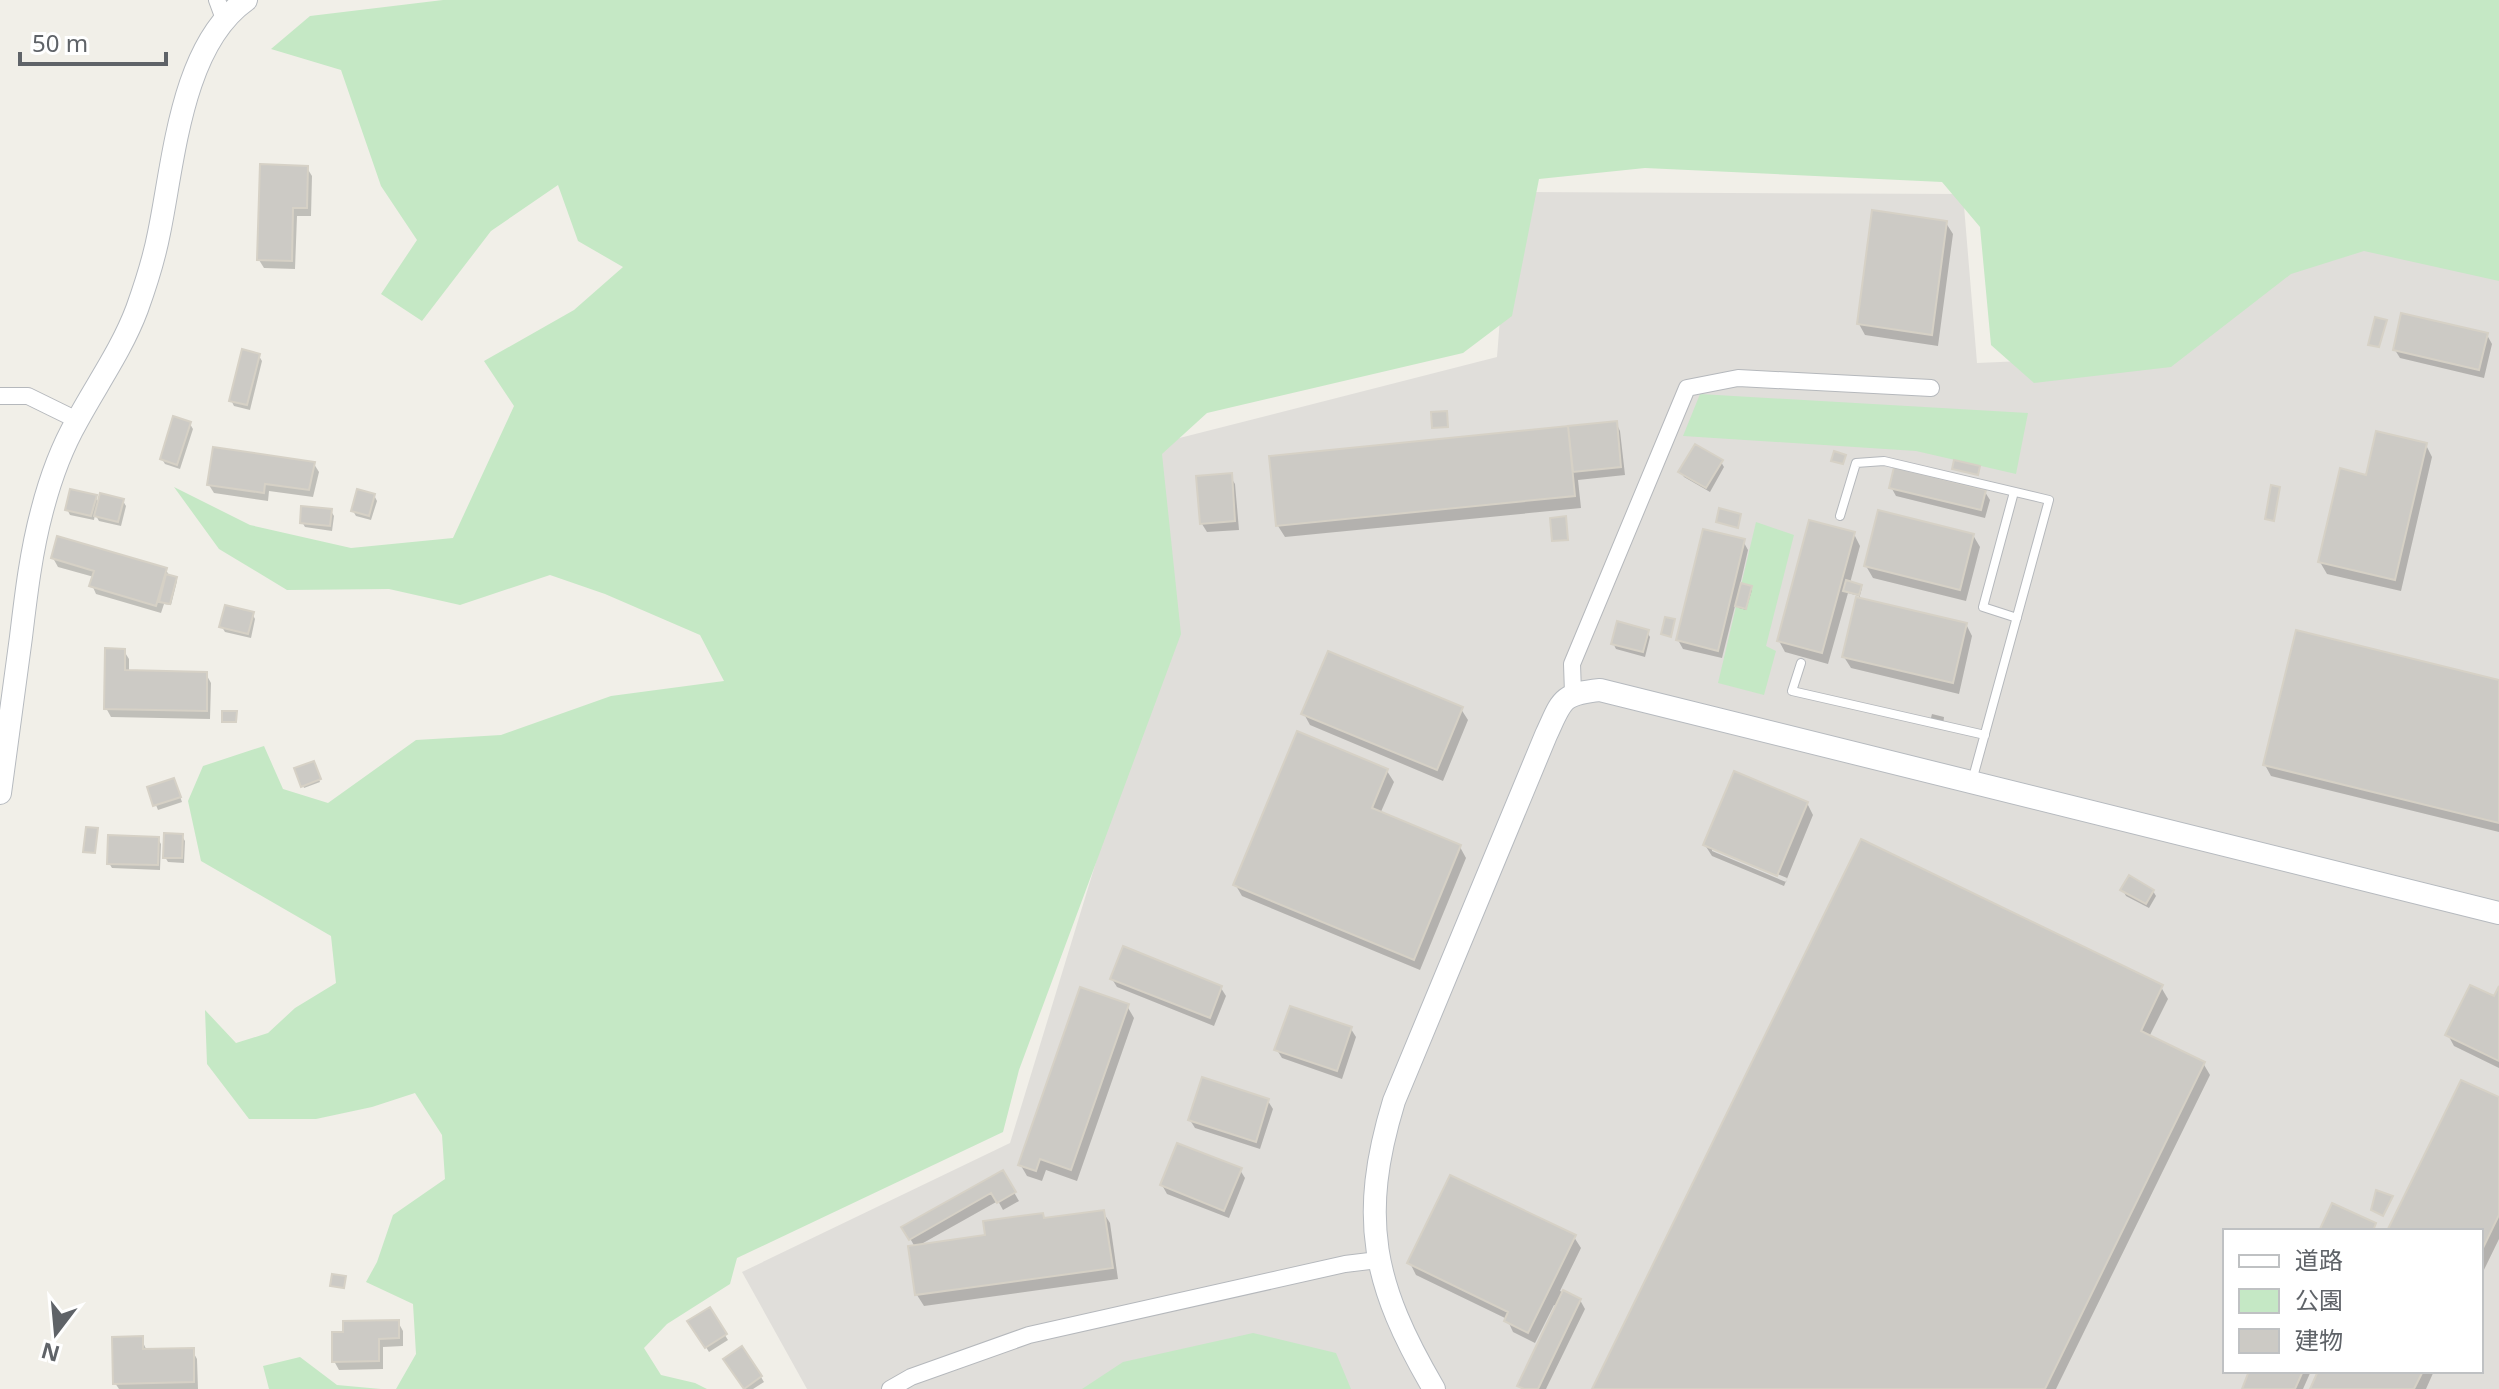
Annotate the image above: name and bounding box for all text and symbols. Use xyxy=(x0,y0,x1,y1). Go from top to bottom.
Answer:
scale bar xyxy=(20,16,166,66)
text: 50 m xyxy=(32,26,88,59)
legend xyxy=(2223,1229,2483,1373)
text: 道路 xyxy=(2295,1243,2343,1276)
text: 公園 xyxy=(2295,1283,2343,1316)
north arrow xyxy=(16,1293,96,1373)
text: 建物 xyxy=(2295,1323,2343,1356)
text: N xyxy=(37,1336,63,1370)

